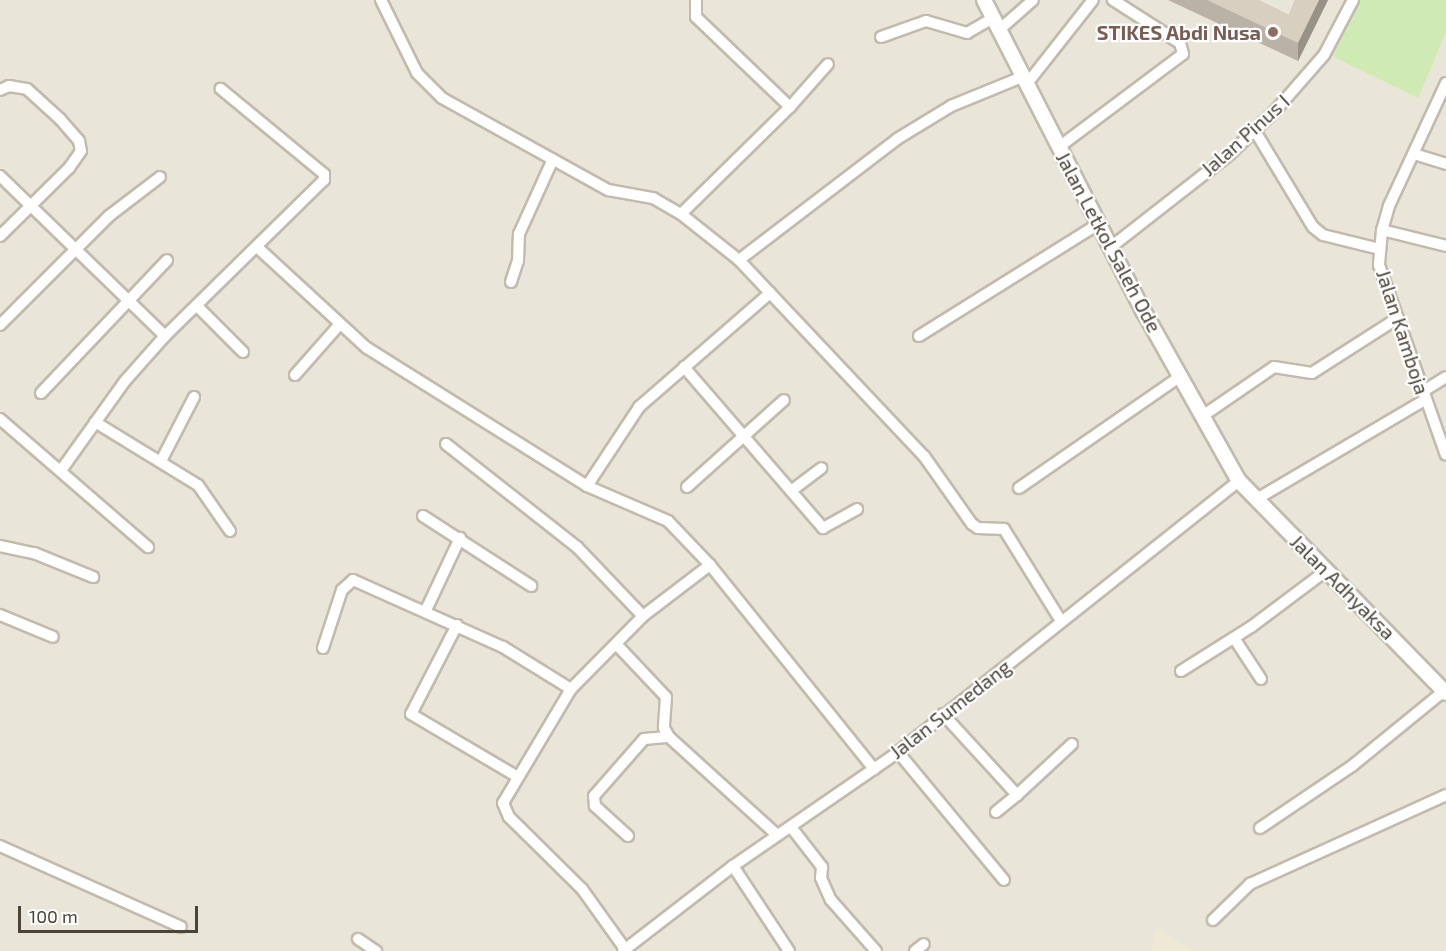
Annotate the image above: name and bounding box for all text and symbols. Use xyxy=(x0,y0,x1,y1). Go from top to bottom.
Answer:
place label: STIKES Abdi Nusa xyxy=(1096,20,1261,44)
marker: STIKES Abdi Nusa xyxy=(1266,25,1280,39)
street label: Jalan Pinus I xyxy=(1196,89,1294,181)
street label: Jalan Letkol Saleh Ode xyxy=(1051,147,1167,337)
street label: Jalan Kamboja xyxy=(1372,267,1434,397)
street label: Jalan Adhyaksa xyxy=(1285,529,1401,645)
street label: Jalan Sumedang xyxy=(885,654,1015,764)
scale bar xyxy=(21,894,201,932)
text: 100 m xyxy=(29,905,78,927)

